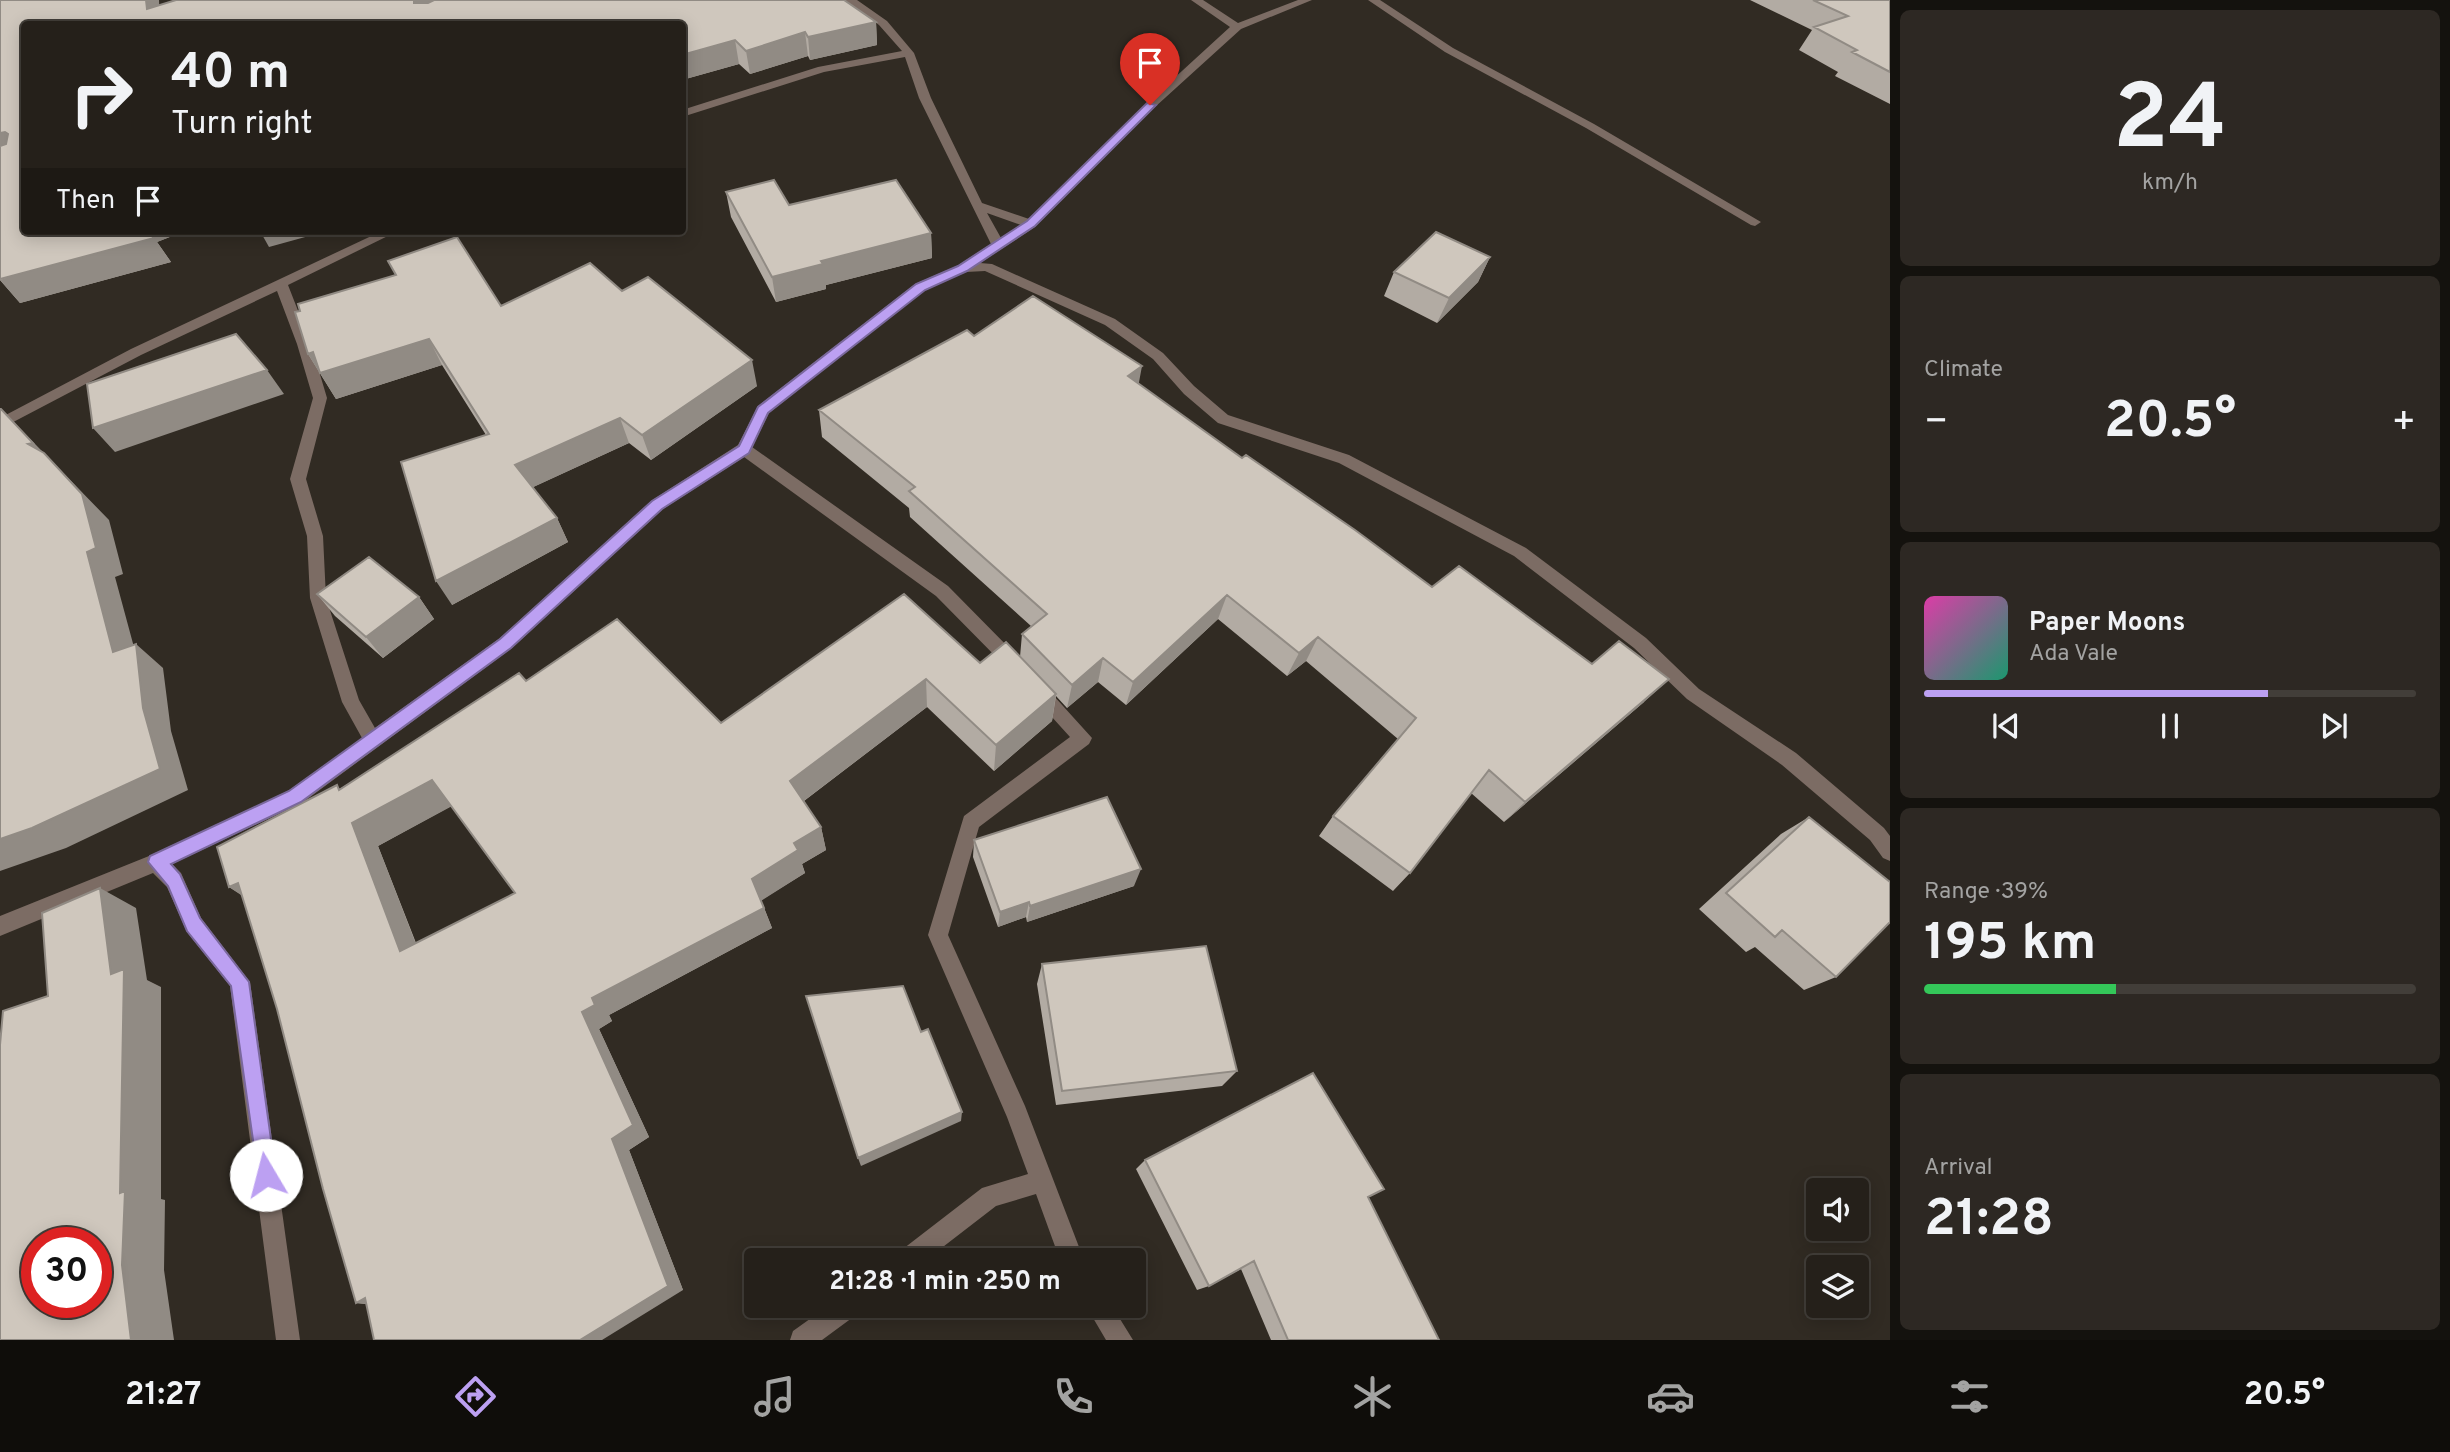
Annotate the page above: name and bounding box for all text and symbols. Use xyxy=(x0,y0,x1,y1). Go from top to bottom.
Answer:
pin xyxy=(1120,33,1180,105)
text: 40 m xyxy=(171,44,290,106)
icon: arrive xyxy=(1131,44,1169,82)
icon: right xyxy=(56,49,147,140)
text: 24 xyxy=(2113,66,2227,181)
text: Turn right xyxy=(171,105,313,145)
text: km/h xyxy=(2142,169,2198,198)
icon: arrive xyxy=(129,182,167,220)
text: Then xyxy=(56,185,115,218)
text: Climate xyxy=(1924,356,2003,385)
text: 20.5° xyxy=(2104,390,2236,456)
text: − xyxy=(1924,399,1949,448)
text: + xyxy=(2391,399,2416,448)
text: Paper Moons xyxy=(2029,607,2185,640)
text: Ada Vale xyxy=(2029,640,2118,669)
icon: previous xyxy=(1987,707,2025,745)
icon: pause xyxy=(2151,707,2189,745)
icon: next xyxy=(2315,707,2353,745)
text: Range · 39% xyxy=(1924,878,2048,907)
text: 195 km xyxy=(1924,912,2096,978)
position arrow xyxy=(229,1138,303,1212)
text: Arrival xyxy=(1924,1154,1993,1183)
map controls xyxy=(1806,1178,1869,1318)
button: sound xyxy=(1806,1178,1869,1241)
text: 21:28 xyxy=(1924,1188,2054,1254)
speed limit sign: 30 xyxy=(21,1227,112,1318)
button: layers xyxy=(1806,1255,1869,1318)
text: 21:28 · 1 min · 250 m xyxy=(829,1266,1061,1299)
icon: directions xyxy=(451,1372,500,1421)
icon: music xyxy=(750,1372,799,1421)
icon: phone xyxy=(1049,1372,1098,1421)
icon: climate xyxy=(1348,1372,1397,1421)
icon: car xyxy=(1646,1372,1695,1421)
icon: filters xyxy=(1945,1372,1994,1421)
text: 21:27 xyxy=(125,1376,201,1416)
text: 20.5° xyxy=(2244,1376,2325,1416)

